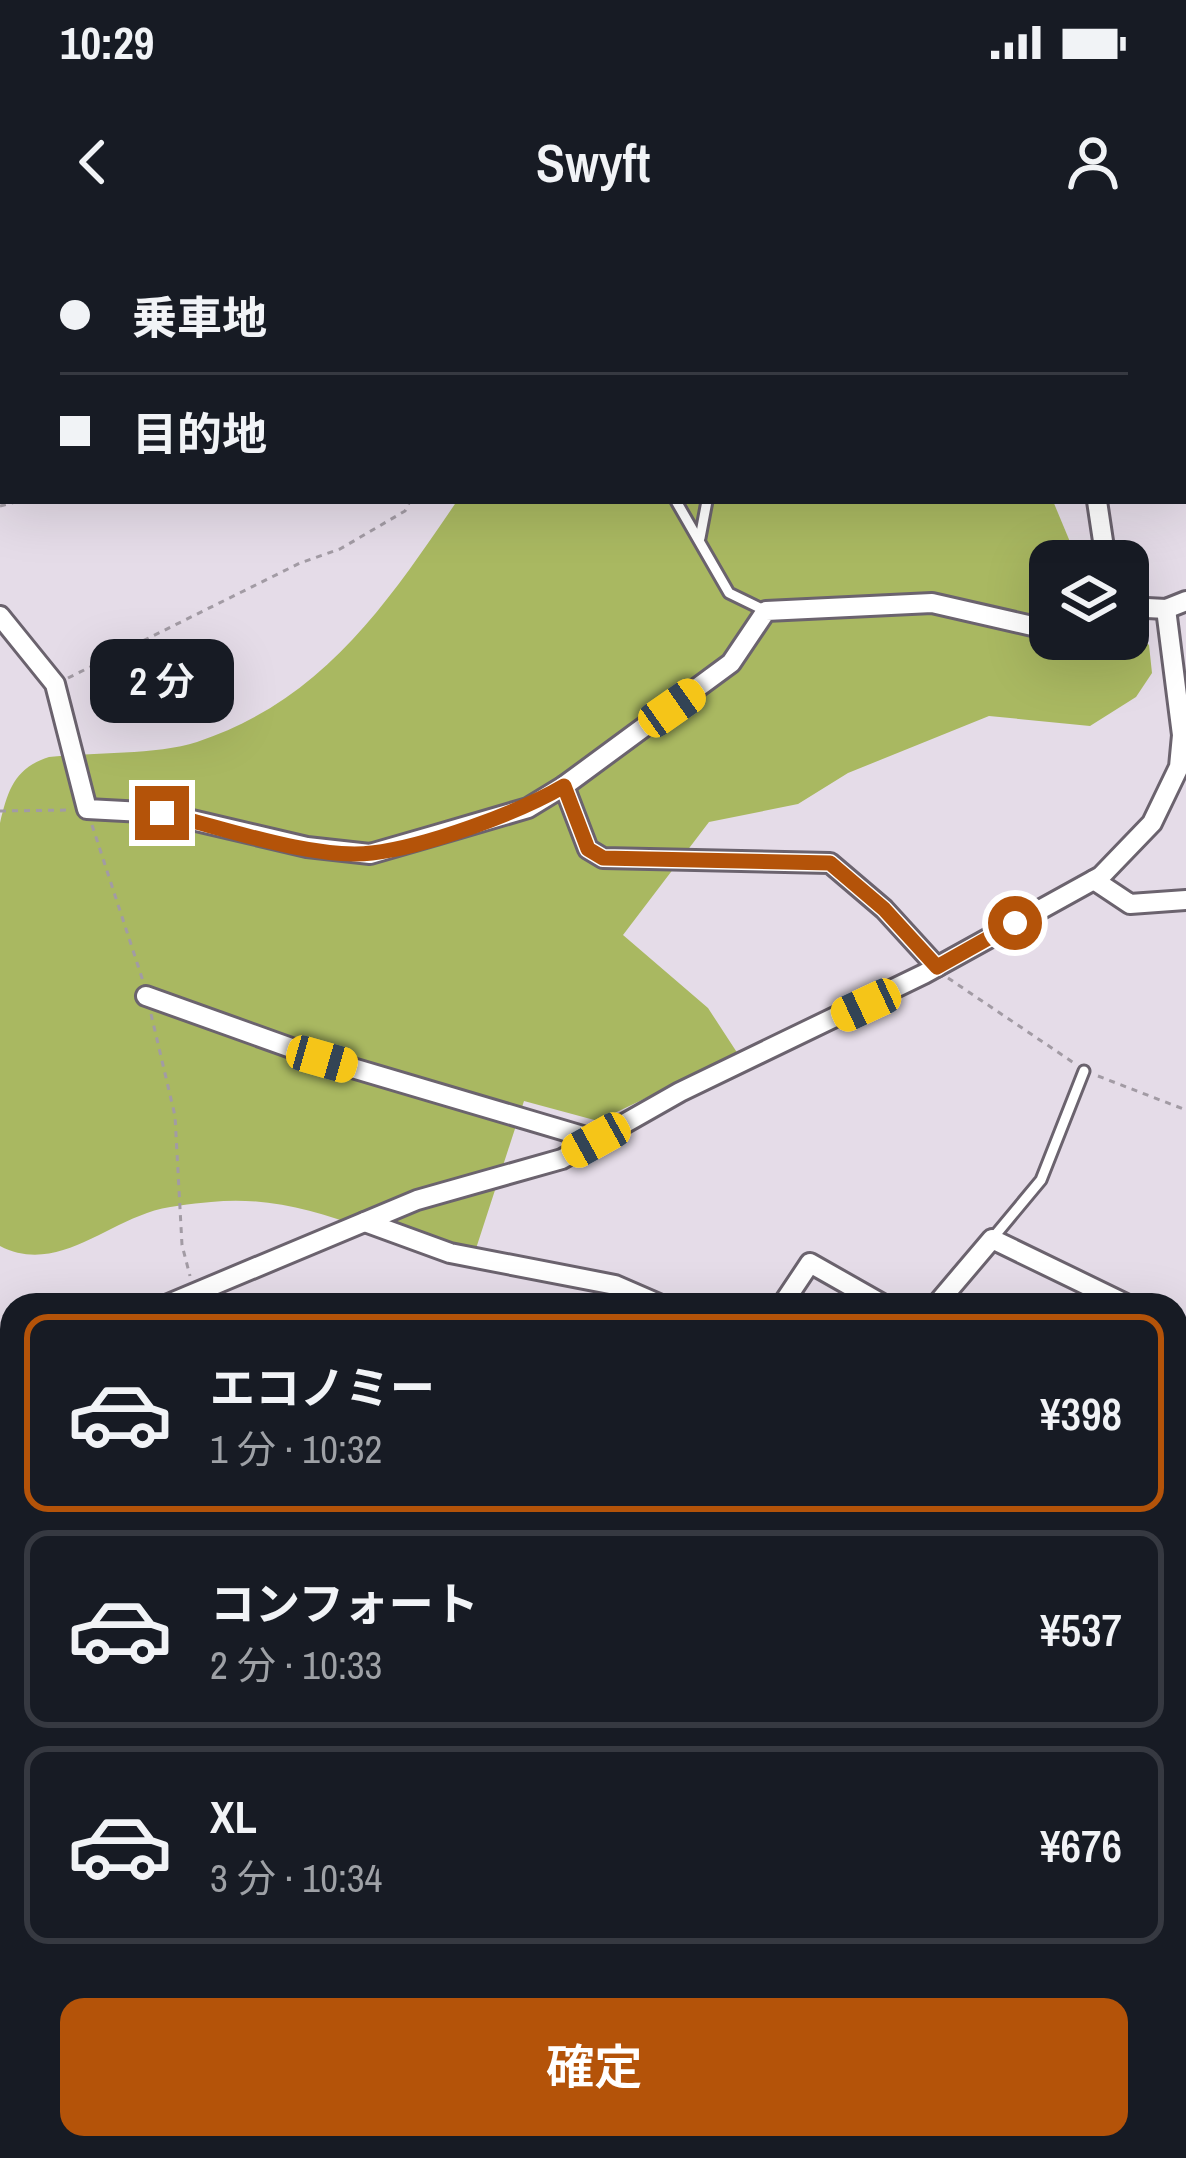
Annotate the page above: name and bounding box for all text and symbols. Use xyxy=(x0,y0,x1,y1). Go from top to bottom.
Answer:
text: 10:29 xyxy=(60,12,154,73)
text: Swyft xyxy=(536,126,650,199)
icon: back xyxy=(60,129,126,195)
icon: person xyxy=(1060,129,1126,195)
text: 乗車地 xyxy=(132,287,267,348)
text: 目的地 xyxy=(132,403,267,464)
map controls xyxy=(1029,540,1149,660)
button: layers xyxy=(1029,540,1149,660)
callout: 2 分 xyxy=(90,639,234,723)
text: 2 分 xyxy=(129,655,195,707)
car xyxy=(632,673,712,743)
route end xyxy=(135,786,189,840)
route start xyxy=(988,896,1042,950)
car xyxy=(826,973,906,1037)
car xyxy=(282,1032,362,1086)
car xyxy=(556,1107,636,1173)
text: エコノミー xyxy=(210,1357,435,1418)
icon: car xyxy=(66,1359,174,1467)
text: ¥398 xyxy=(1040,1383,1122,1444)
text: 1 分 · 10:32 xyxy=(210,1423,382,1475)
text: コンフォート xyxy=(210,1573,479,1634)
icon: car xyxy=(66,1575,174,1683)
text: ¥537 xyxy=(1040,1599,1122,1660)
text: 2 分 · 10:33 xyxy=(210,1639,382,1691)
text: XL xyxy=(210,1786,257,1847)
icon: car xyxy=(66,1791,174,1899)
text: ¥676 xyxy=(1040,1815,1122,1876)
text: 3 分 · 10:34 xyxy=(210,1852,382,1904)
button: 確定 xyxy=(60,1998,1128,2136)

